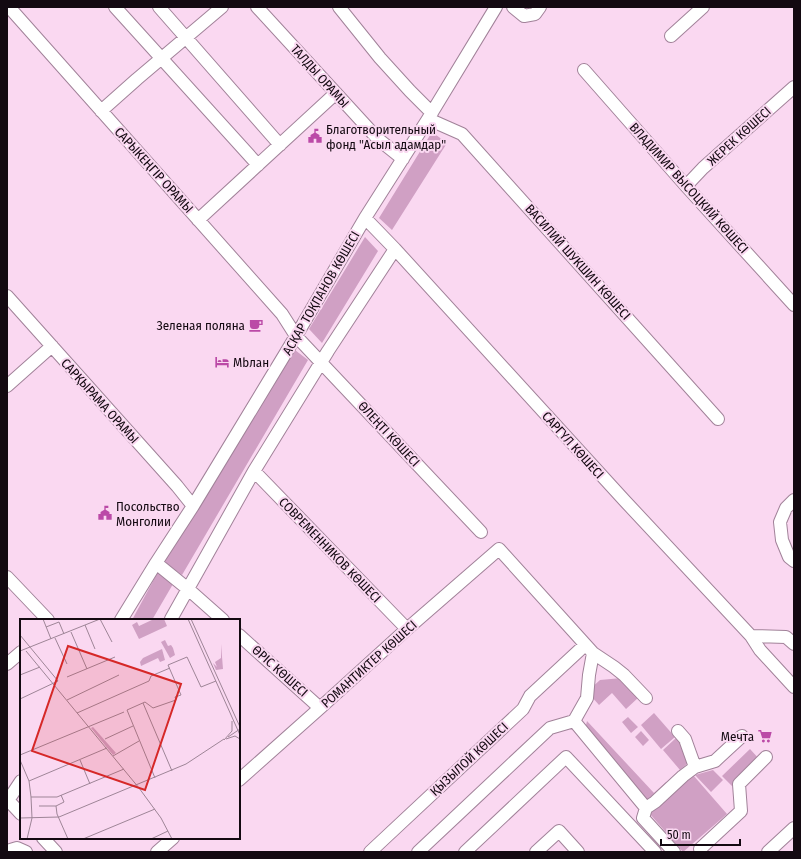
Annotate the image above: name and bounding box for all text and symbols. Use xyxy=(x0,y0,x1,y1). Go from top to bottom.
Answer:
street label: ТАЛДЫ ОРАМЫ xyxy=(288,41,352,111)
street label: ЖЕРЕК КӨШЕСІ xyxy=(704,104,774,168)
street label: ВЛАДИМИР ВЫСОЦКИЙ КӨШЕСІ xyxy=(626,120,752,256)
place label: Благотворительный фонд "Асыл адамдар" xyxy=(326,122,446,152)
street label: САРЫКЕҢГІР ОРАМЫ xyxy=(112,124,196,216)
public building icon: Благотворительный фонд "Асыл адамдар" xyxy=(307,128,323,144)
street label: ВАСИЛИЙ ШУКШИН КӨШЕСІ xyxy=(522,201,634,323)
street label: АСҚАР ТОҚПАНОВ КӨШЕСІ xyxy=(279,229,363,357)
cafe icon: Зеленая поляна xyxy=(248,317,264,333)
place label: Зеленая поляна xyxy=(157,318,245,333)
hotel icon: Мbлан xyxy=(214,354,230,370)
place label: Мbлан xyxy=(233,355,269,370)
street label: САРҚЫРАМА ОРАМЫ xyxy=(58,356,142,446)
street label: ӨЛЕҢТІ КӨШЕСІ xyxy=(355,398,423,470)
street label: САРГҮЛ КӨШЕСІ xyxy=(539,408,607,482)
street label: СОВРЕМЕННИКОВ КӨШЕСІ xyxy=(276,494,384,606)
place label: Посольство Монголии xyxy=(116,499,180,529)
public building icon: Посольство Монголии xyxy=(97,505,113,521)
street label: РОМАНТИКТЕР КӨШЕСІ xyxy=(318,617,420,711)
inset map xyxy=(20,619,240,839)
street label: ӨРІС КӨШЕСІ xyxy=(249,642,311,700)
street label: ҚЫЗЫЛОЙ КӨШЕСІ xyxy=(427,719,511,799)
supermarket icon: Мечта xyxy=(757,728,773,744)
place label: Мечта xyxy=(721,729,754,744)
scale bar xyxy=(661,821,740,847)
text: 50 m xyxy=(667,828,691,842)

